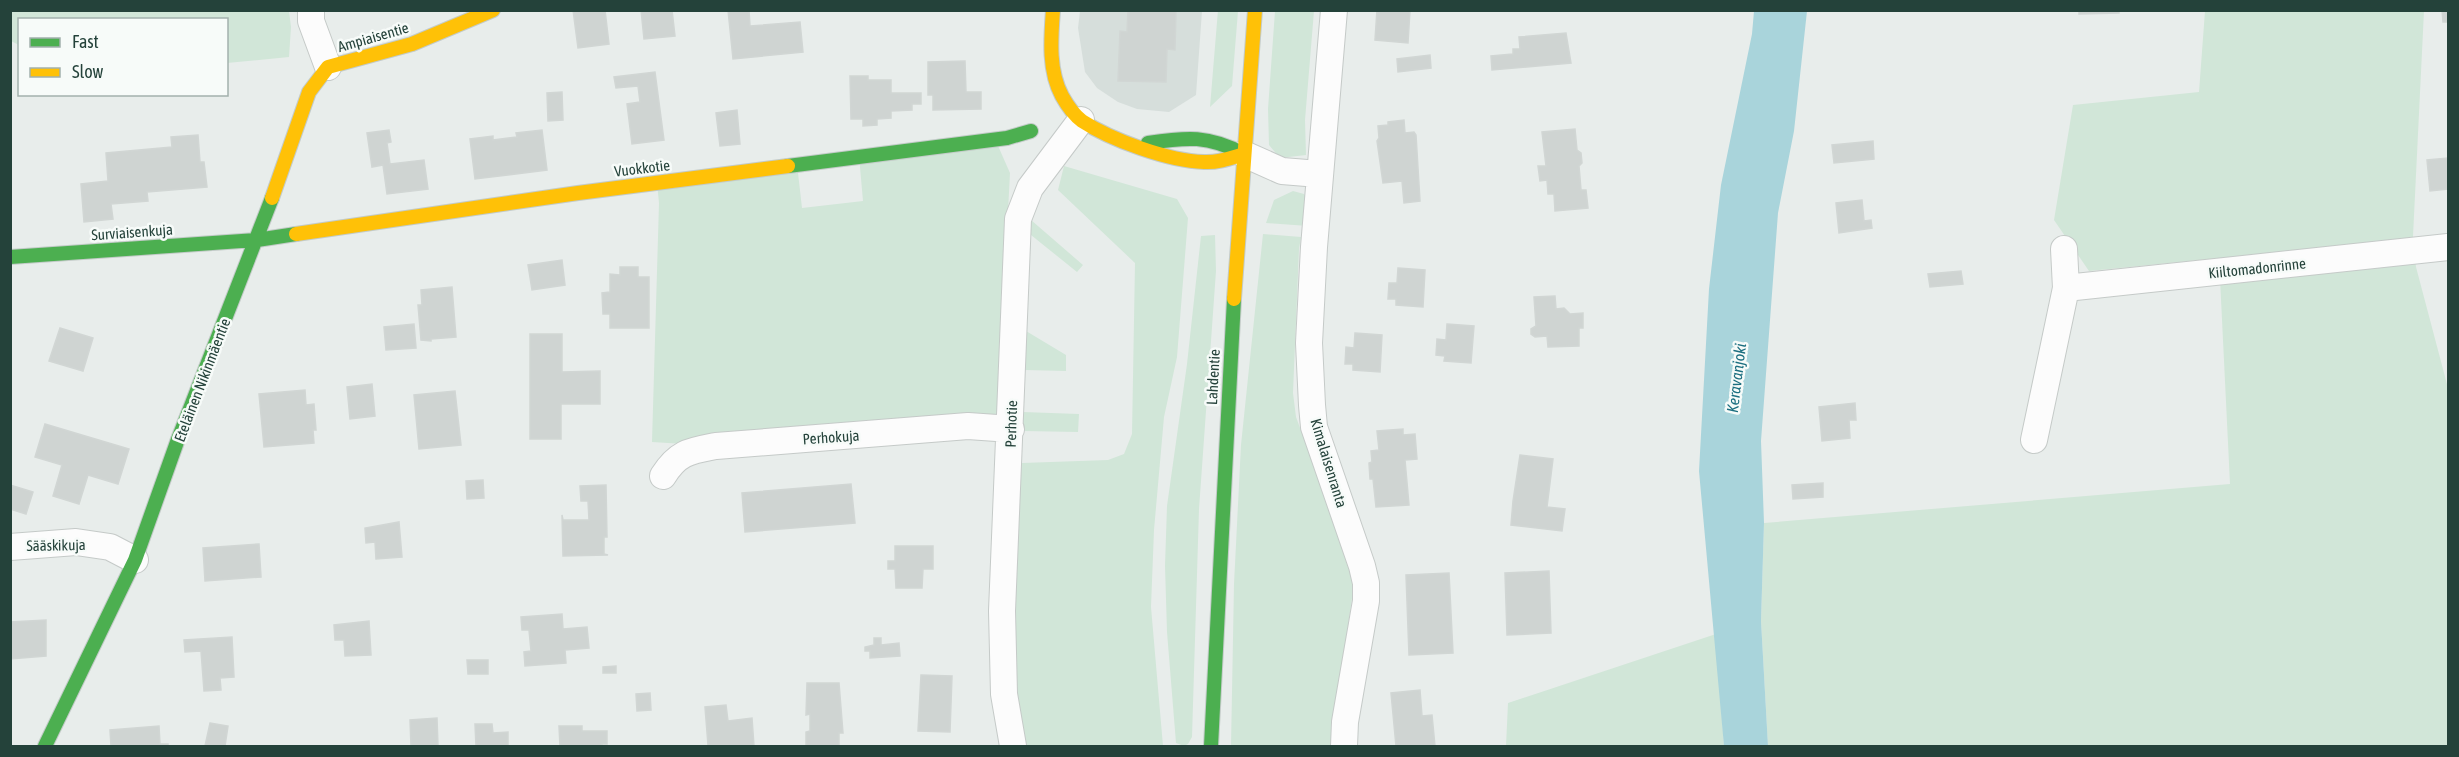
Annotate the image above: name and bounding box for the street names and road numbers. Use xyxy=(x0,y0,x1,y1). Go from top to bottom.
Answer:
street label: Ampiaisentie xyxy=(336,19,411,55)
street label: Vuokkotie xyxy=(613,156,671,180)
street label: Surviaisenkuja xyxy=(91,221,173,243)
street label: Kiiltomadonrinne xyxy=(2207,254,2307,282)
street label: Eteläinen Nikinmäentie xyxy=(171,316,233,444)
street label: Lahdentie xyxy=(1203,348,1223,405)
street label: Perhotie xyxy=(1002,400,1020,448)
street label: Kimalaisenranta xyxy=(1307,417,1351,510)
street label: Perhokuja xyxy=(802,427,860,447)
street label: Sääskikuja xyxy=(26,536,86,554)

